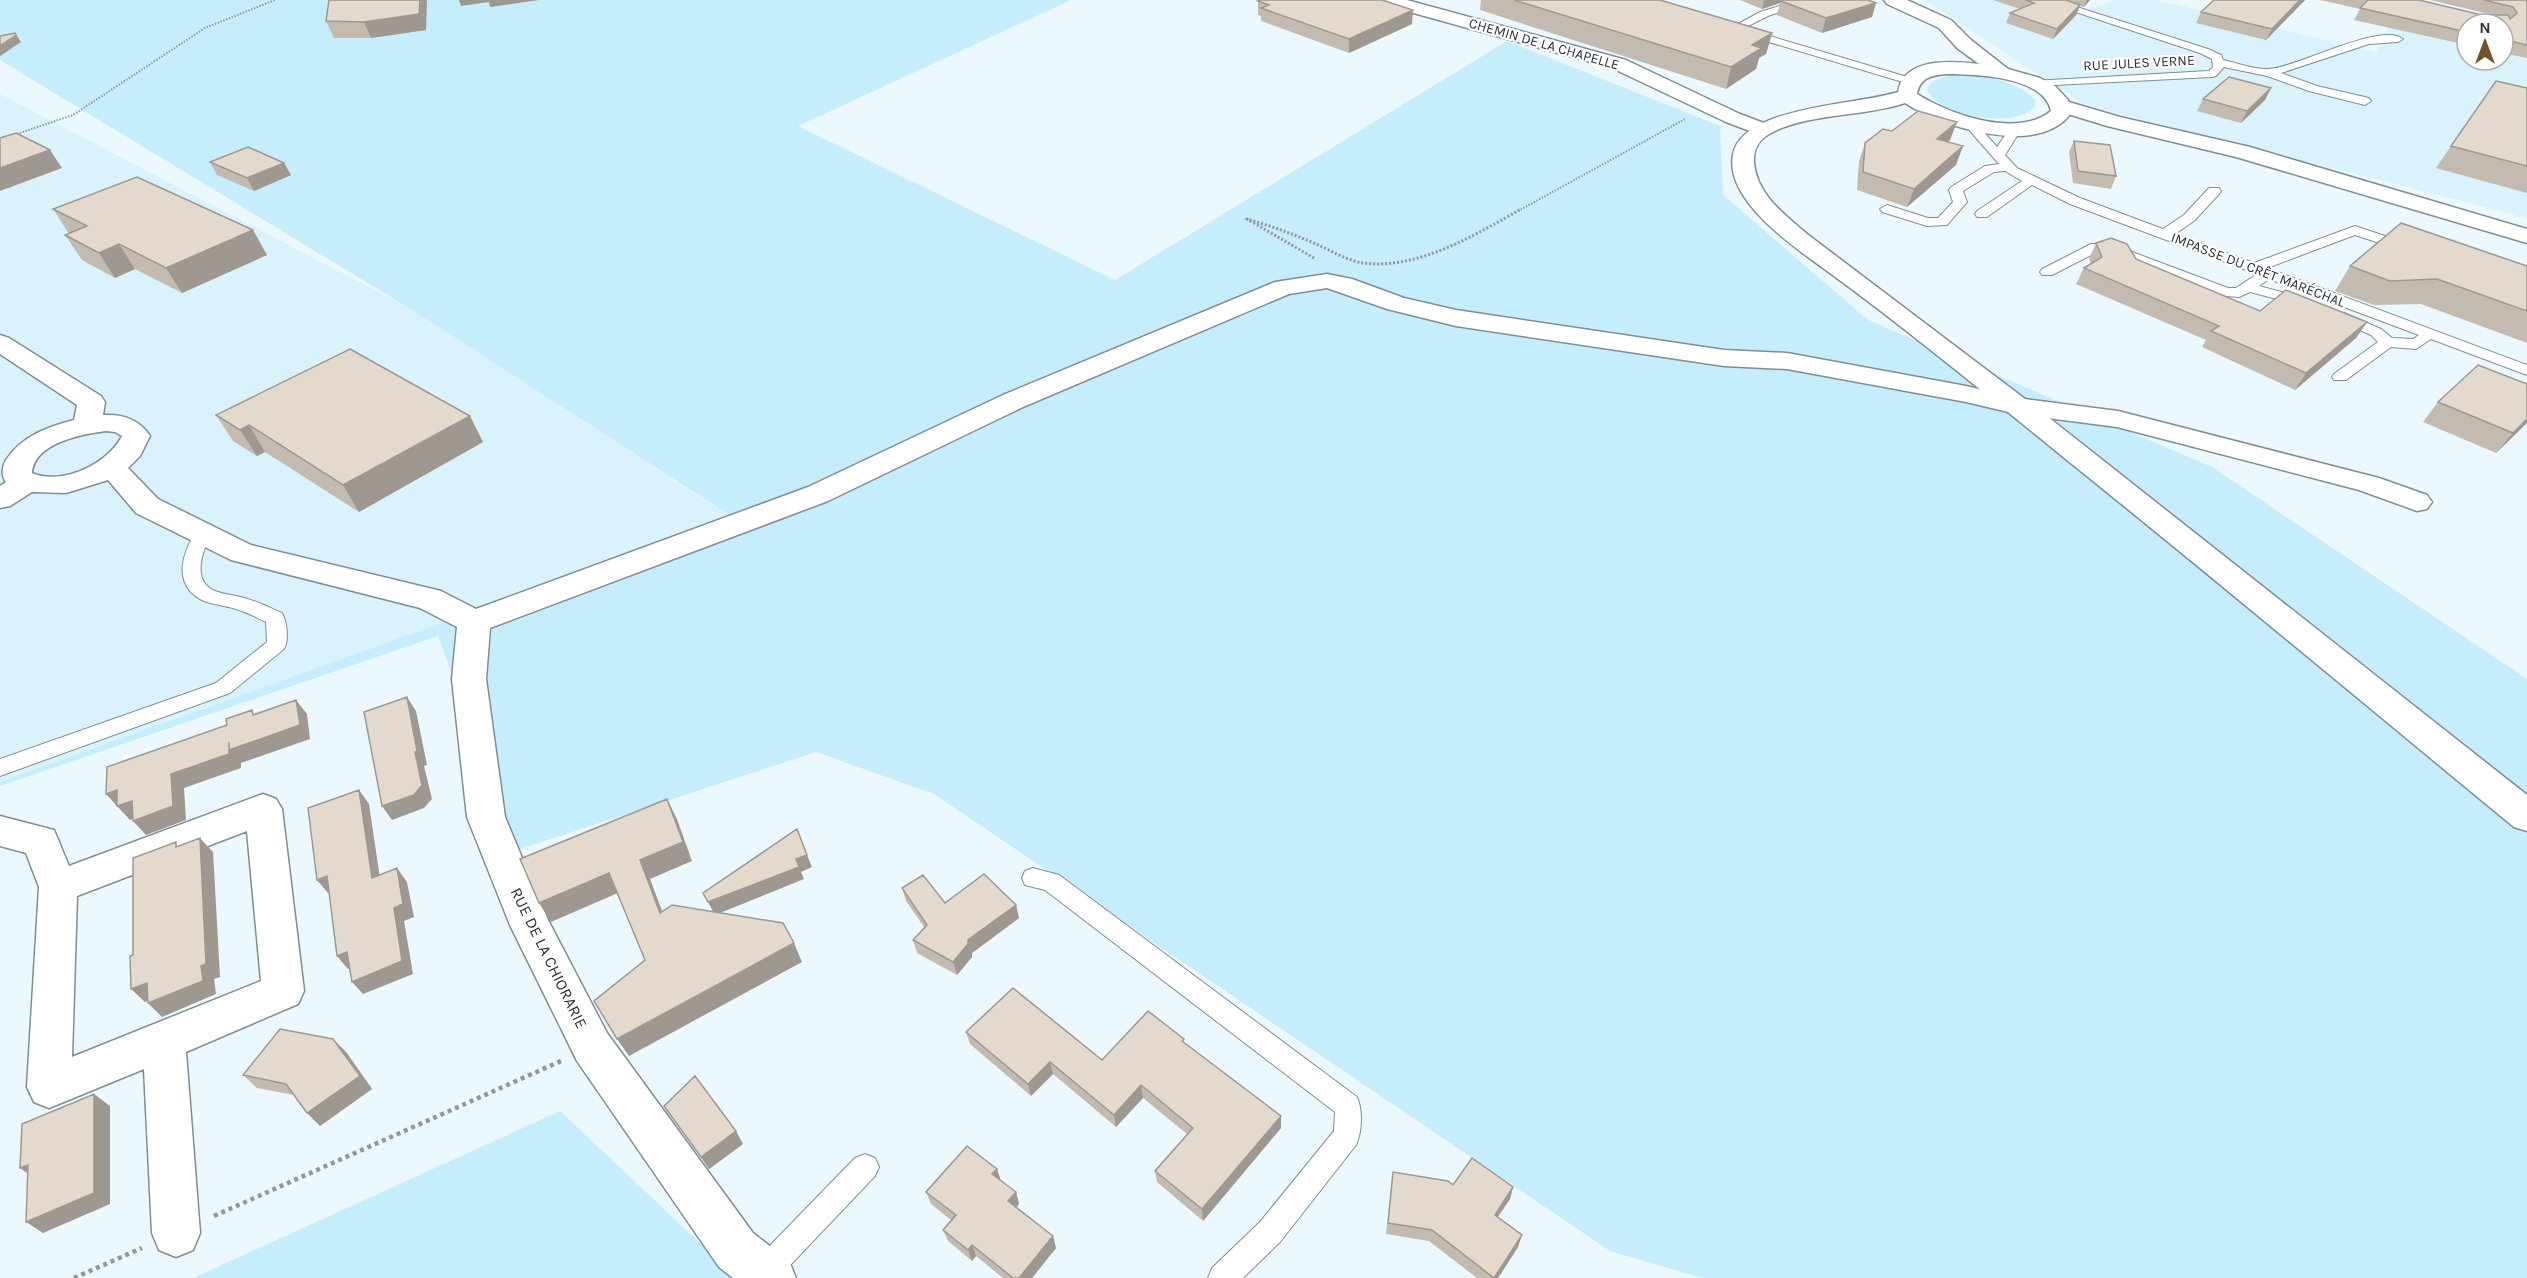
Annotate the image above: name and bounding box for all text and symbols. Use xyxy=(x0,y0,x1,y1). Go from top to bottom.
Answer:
north arrow xyxy=(2455,12,2515,72)
street label: CHEMIN DE LA CHAPELLE xyxy=(1467,14,1621,74)
text: N xyxy=(2479,18,2491,37)
street label: RUE JULES VERNE xyxy=(2083,52,2195,74)
street label: IMPASSE DU CRÊT MARÉCHAL xyxy=(2169,228,2348,311)
street label: RUE DE LA CHIORARIE xyxy=(507,884,591,1032)

